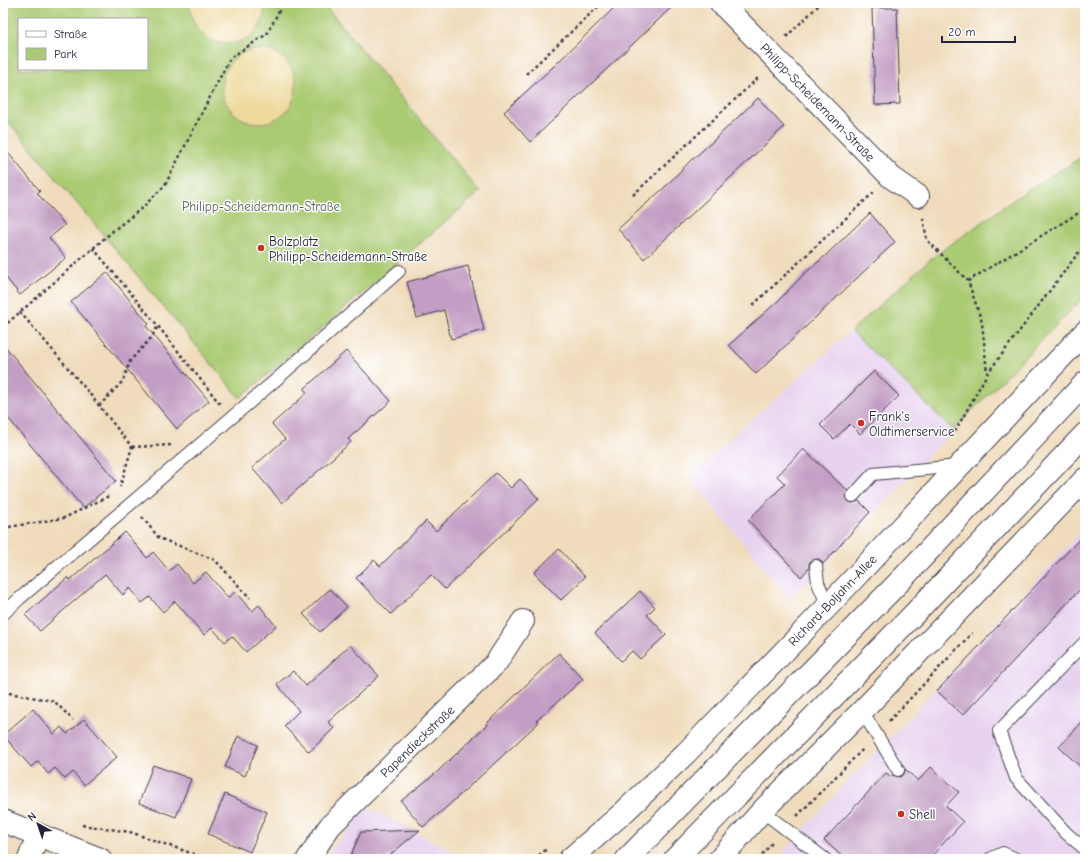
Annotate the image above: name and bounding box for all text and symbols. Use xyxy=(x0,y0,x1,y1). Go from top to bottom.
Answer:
legend xyxy=(18,18,148,70)
scale bar xyxy=(942,18,1015,44)
text: 20 m xyxy=(948,25,976,39)
text: Straße xyxy=(54,27,87,41)
street label: Philipp-Scheidemann-Straße xyxy=(757,40,878,165)
text: Park xyxy=(54,47,77,61)
park label: Philipp-Scheidemann-Straße xyxy=(182,199,341,214)
place label: Bolzplatz Philipp-Scheidemann-Straße xyxy=(269,234,428,264)
marker: Bolzplatz Philipp-Scheidemann-Straße xyxy=(256,243,266,253)
place label: Frank's Oldtimerservice xyxy=(869,409,955,439)
marker: Frank's Oldtimerservice xyxy=(856,418,866,428)
street label: Richard-Boljahn-Allee xyxy=(785,551,880,649)
street label: Papendieckstraße xyxy=(377,702,458,780)
north arrow xyxy=(18,804,58,844)
place label: Shell xyxy=(909,807,935,822)
text: N xyxy=(25,809,39,824)
marker: Shell xyxy=(896,809,906,819)

